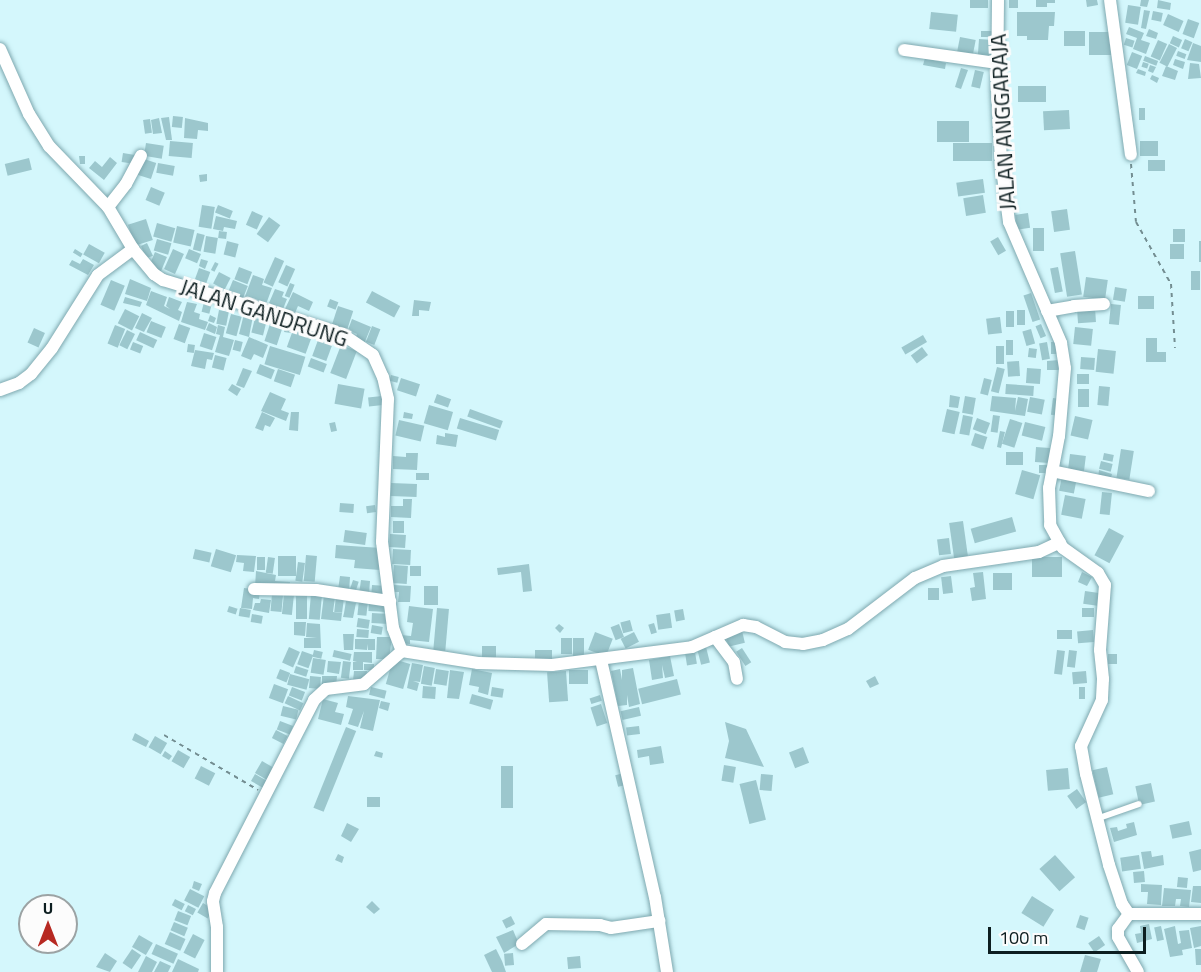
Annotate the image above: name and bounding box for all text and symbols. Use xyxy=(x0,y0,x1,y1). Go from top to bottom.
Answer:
street label: JALAN ANGGARAJA xyxy=(985,33,1021,211)
street label: JALAN GANDRUNG xyxy=(177,273,351,353)
north arrow xyxy=(18,894,78,954)
text: U xyxy=(43,896,53,920)
scale bar xyxy=(991,915,1148,953)
text: 100 m xyxy=(999,924,1048,951)

